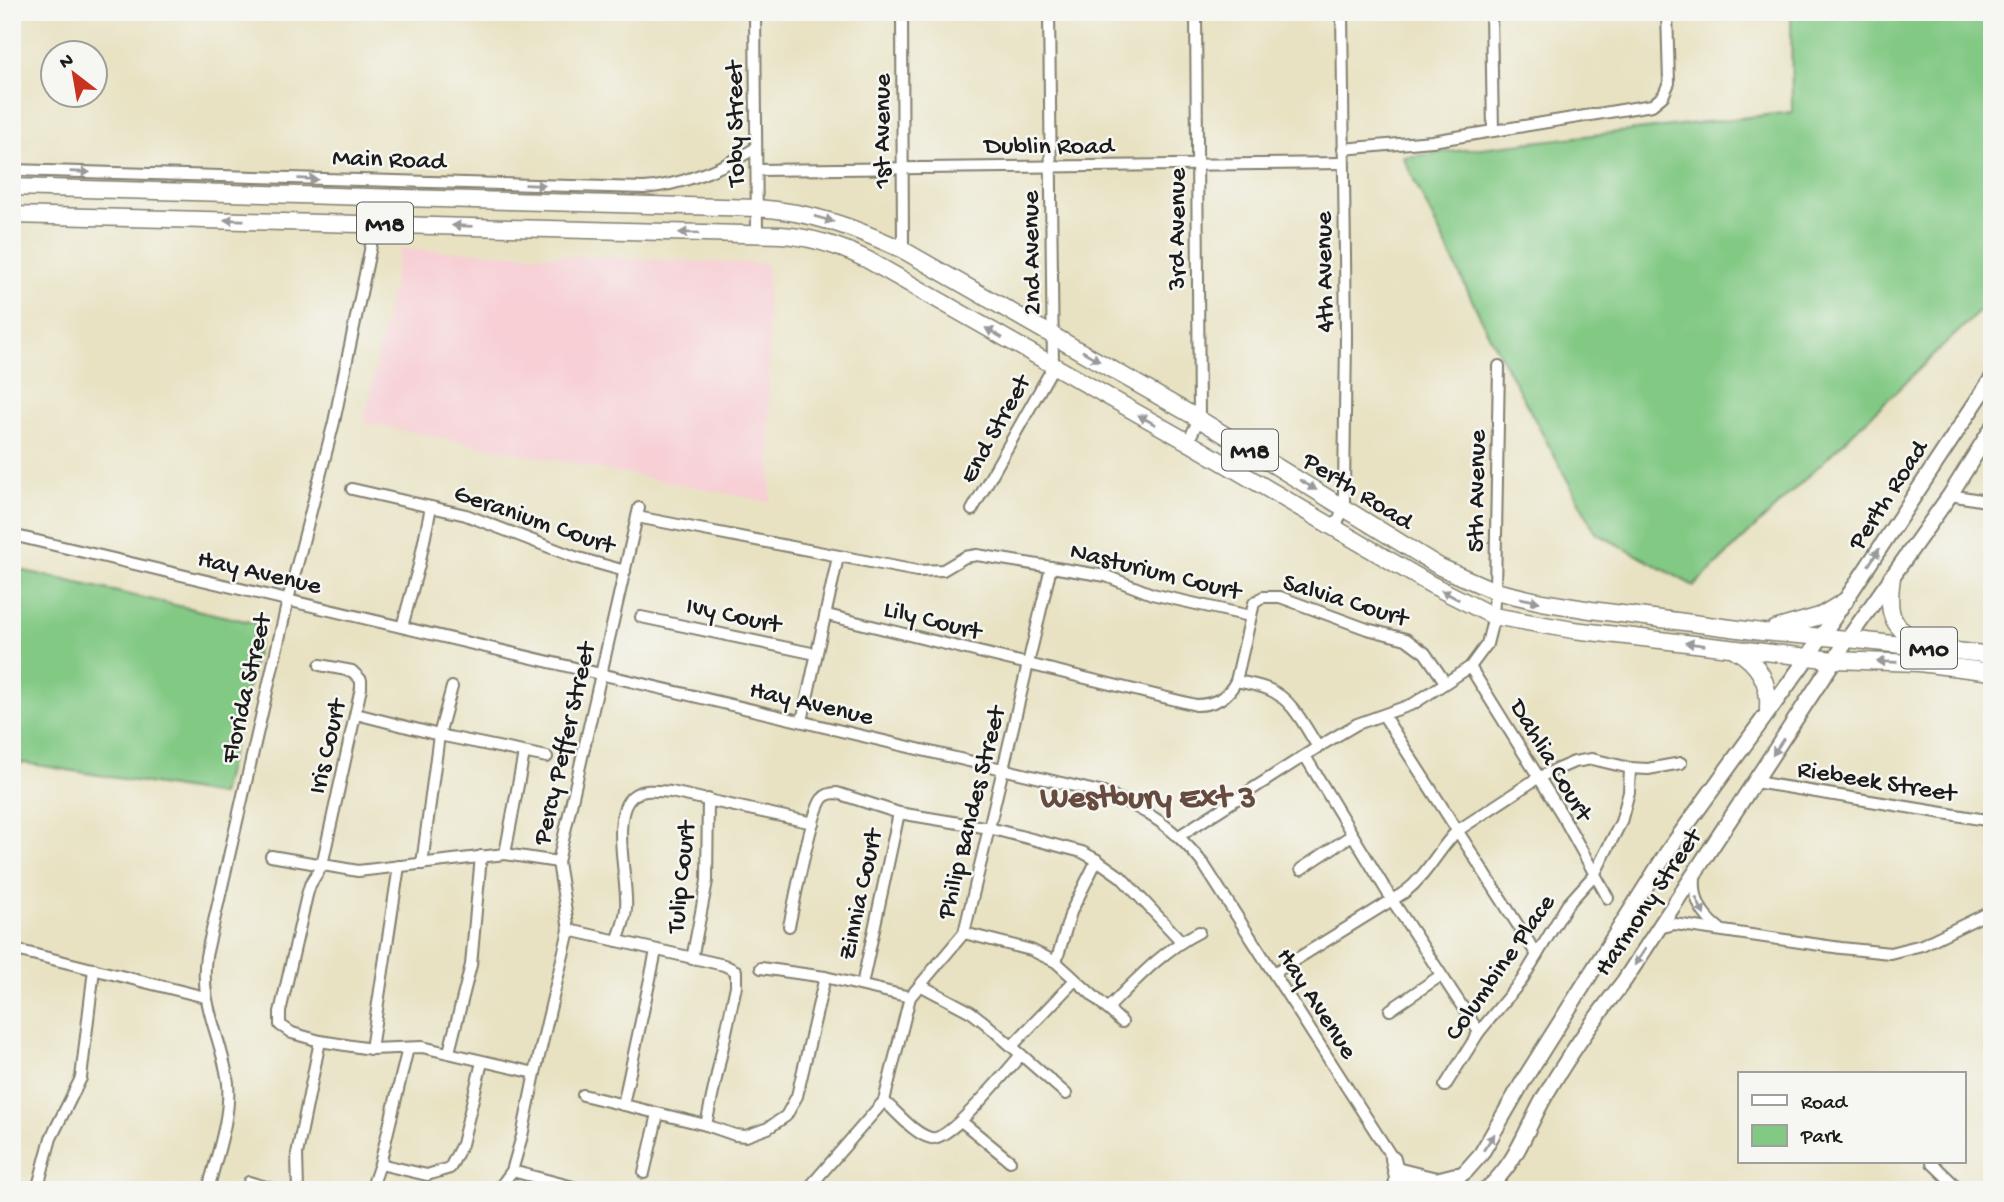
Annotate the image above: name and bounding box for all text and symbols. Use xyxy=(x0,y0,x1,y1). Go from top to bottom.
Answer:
north arrow xyxy=(38,38,108,108)
text: N xyxy=(56,49,78,75)
street label: Toby Street xyxy=(721,59,754,189)
street label: 1st Avenue xyxy=(869,73,900,190)
street label: Dublin Road xyxy=(982,133,1116,164)
street label: Main Road xyxy=(332,144,448,179)
one-way arrow xyxy=(70,167,92,178)
street label: 3rd Avenue xyxy=(1164,167,1195,291)
one-way arrow xyxy=(297,173,319,185)
one-way arrow xyxy=(525,180,547,191)
street label: 2nd Avenue xyxy=(1017,190,1050,316)
road number: M18 xyxy=(357,202,413,244)
street label: 4th Avenue xyxy=(1310,210,1343,333)
one-way arrow xyxy=(223,214,245,225)
one-way arrow xyxy=(814,214,835,224)
one-way arrow xyxy=(451,221,473,232)
one-way arrow xyxy=(678,227,700,238)
one-way arrow xyxy=(985,327,1004,339)
one-way arrow xyxy=(1082,350,1101,362)
street label: End Street xyxy=(954,368,1041,490)
one-way arrow xyxy=(1137,414,1156,426)
street label: 5th Avenue xyxy=(1462,429,1495,553)
road number: M18 xyxy=(1222,430,1278,471)
street label: Perth Road xyxy=(1842,434,1938,558)
street label: Perth Road xyxy=(1295,446,1419,540)
street label: Geranium Court xyxy=(449,479,620,564)
one-way arrow xyxy=(1298,479,1317,491)
street label: Nasturium Court xyxy=(1066,537,1246,610)
street label: Hay Avenue xyxy=(194,545,325,604)
one-way arrow xyxy=(1867,548,1881,566)
street label: Salvia Court xyxy=(1278,569,1413,637)
one-way arrow xyxy=(1440,589,1459,601)
street label: Ivy Court xyxy=(683,592,786,643)
one-way arrow xyxy=(1519,594,1541,605)
street label: Lily Court xyxy=(880,595,986,650)
street label: Florida Street xyxy=(216,609,281,768)
road number: M10 xyxy=(1901,628,1957,668)
street label: Percy Peffer Street xyxy=(528,638,605,849)
one-way arrow xyxy=(1684,638,1706,649)
one-way arrow xyxy=(1876,656,1898,667)
street label: Hay Avenue xyxy=(746,676,877,735)
street label: Dahlia Court xyxy=(1500,693,1599,830)
street label: Iris Court xyxy=(303,694,356,797)
street label: Philip Bandes Street xyxy=(932,701,1015,924)
one-way arrow xyxy=(1772,737,1785,756)
street label: Riebeek Street xyxy=(1795,756,1960,812)
district label: Westbury Ext 3 xyxy=(1039,781,1256,819)
street label: Tulip Court xyxy=(662,818,705,937)
street label: Harmony Street xyxy=(1589,822,1712,983)
street label: Zinnia Court xyxy=(833,824,892,963)
street label: Columbine Place xyxy=(1440,889,1564,1048)
one-way arrow xyxy=(1694,896,1706,916)
street label: Hay Avenue xyxy=(1268,943,1363,1066)
one-way arrow xyxy=(1633,948,1647,966)
legend xyxy=(1738,1072,1966,1164)
text: Road xyxy=(1801,1092,1849,1117)
text: Park xyxy=(1800,1126,1844,1151)
one-way arrow xyxy=(1482,1133,1496,1151)

